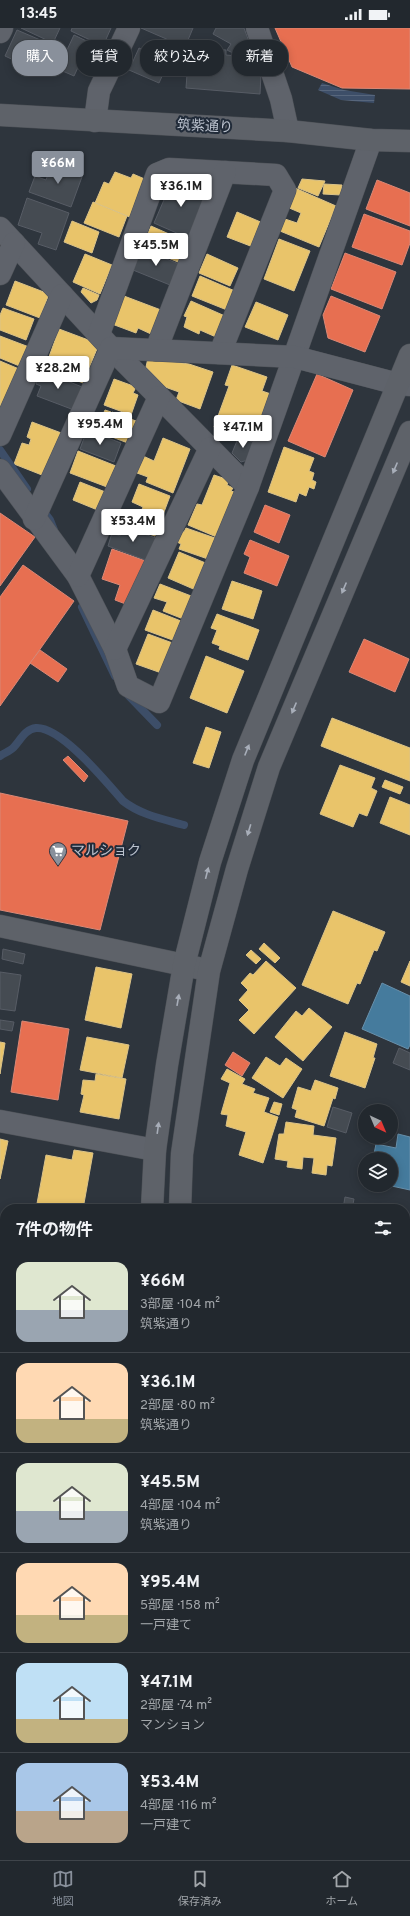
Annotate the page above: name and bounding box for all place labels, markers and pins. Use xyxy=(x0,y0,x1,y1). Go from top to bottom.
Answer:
pin: ¥66M xyxy=(34,151,82,185)
pin: ¥36.1M xyxy=(148,174,214,208)
pin: ¥45.5M xyxy=(123,233,189,267)
pin: ¥28.2M xyxy=(25,356,91,390)
pin: ¥95.4M xyxy=(67,412,133,446)
pin: ¥47.1M xyxy=(210,415,276,449)
pin: ¥53.4M xyxy=(100,509,166,543)
supermarket icon: マルショク xyxy=(48,841,68,866)
place label: マルショク xyxy=(71,843,141,860)

